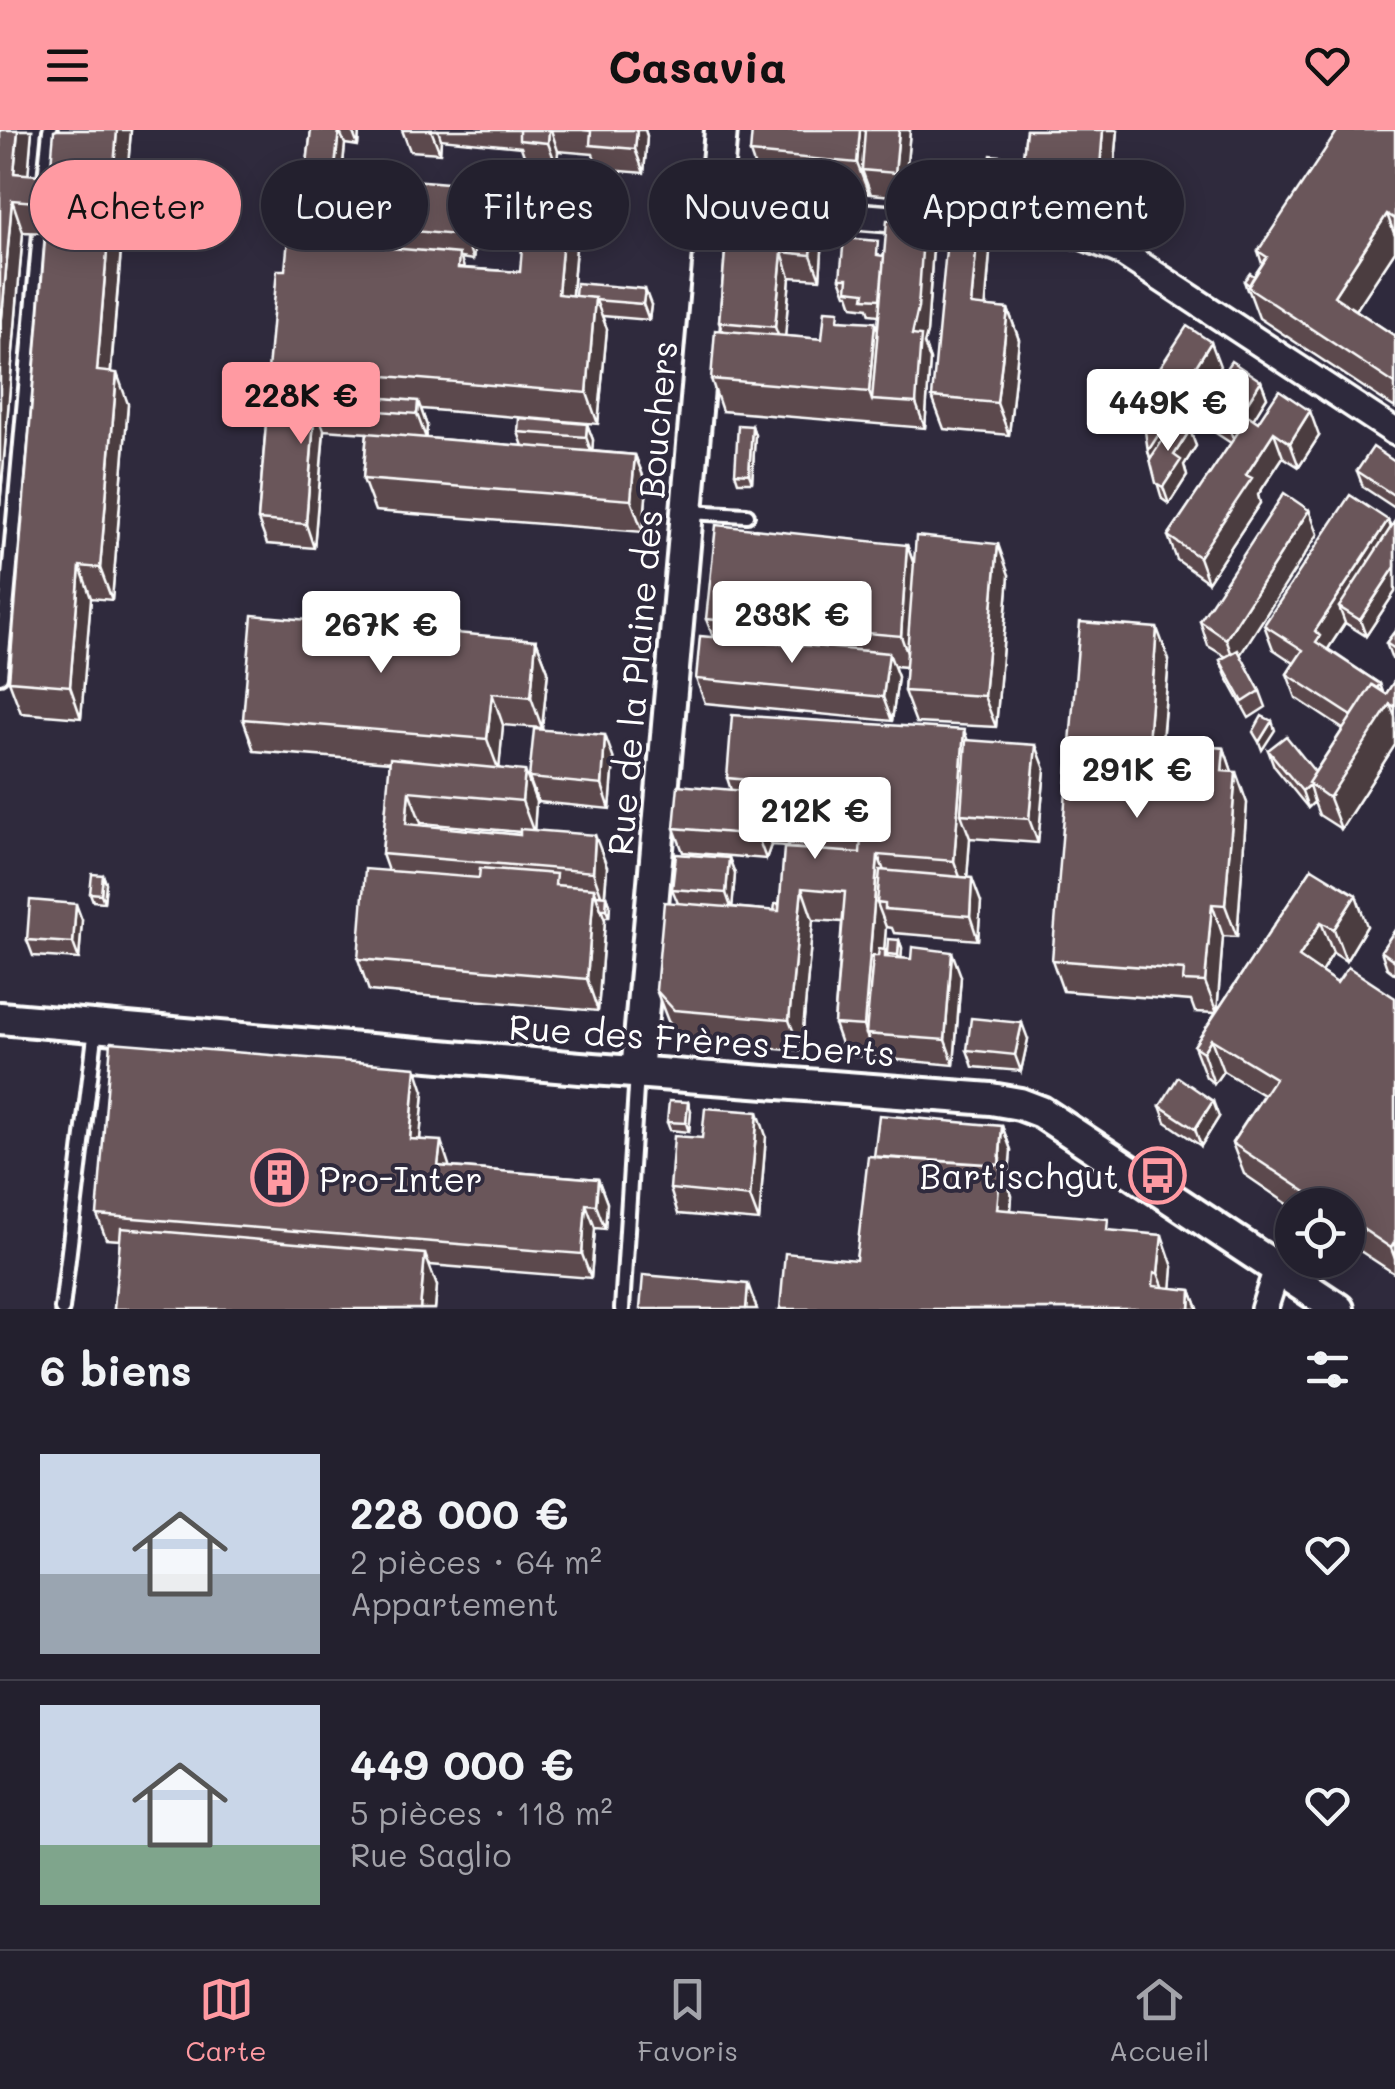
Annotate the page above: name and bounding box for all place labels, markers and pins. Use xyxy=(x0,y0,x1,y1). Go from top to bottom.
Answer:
pin: 228K € xyxy=(220,362,382,447)
pin: 449K € xyxy=(1087,369,1249,454)
pin: 233K € xyxy=(711,581,873,666)
pin: 267K € xyxy=(300,591,462,676)
pin: 291K € xyxy=(1056,736,1218,821)
pin: 212K € xyxy=(734,777,896,862)
bus stop icon: Bartischgut xyxy=(1128,1145,1188,1205)
building icon: Pro-Inter xyxy=(250,1148,310,1208)
place label: Bartischgut xyxy=(920,1152,1119,1198)
place label: Pro-Inter xyxy=(319,1155,483,1201)

